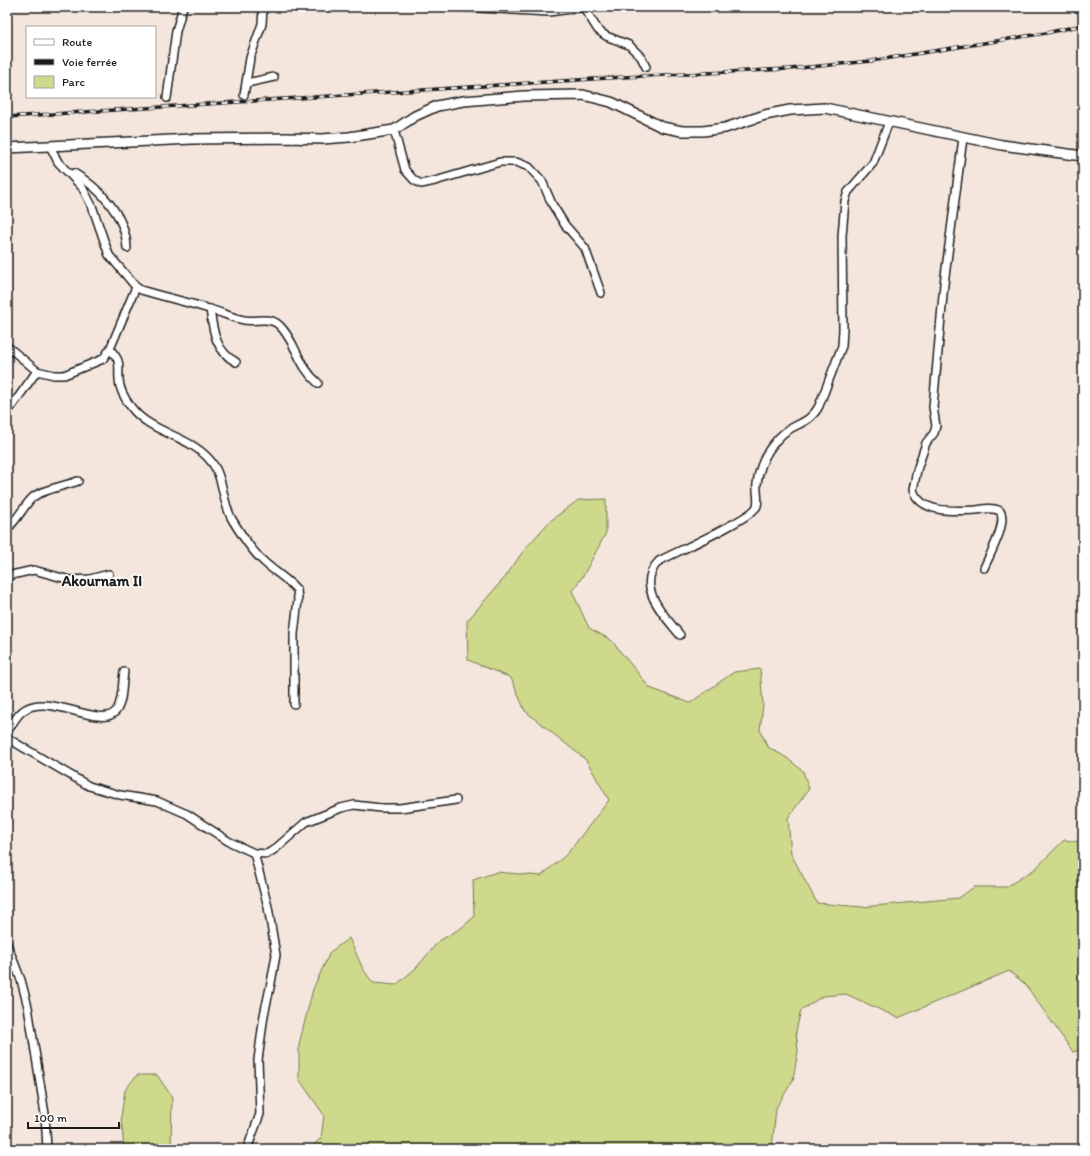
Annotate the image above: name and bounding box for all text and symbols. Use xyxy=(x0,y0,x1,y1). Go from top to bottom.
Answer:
legend xyxy=(26,26,156,98)
text: Route xyxy=(62,35,92,49)
text: Voie ferrée xyxy=(62,55,117,69)
text: Parc xyxy=(62,75,85,89)
district label: Akournam II xyxy=(61,572,142,590)
scale bar xyxy=(28,1104,119,1130)
text: 100 m xyxy=(34,1111,67,1125)

